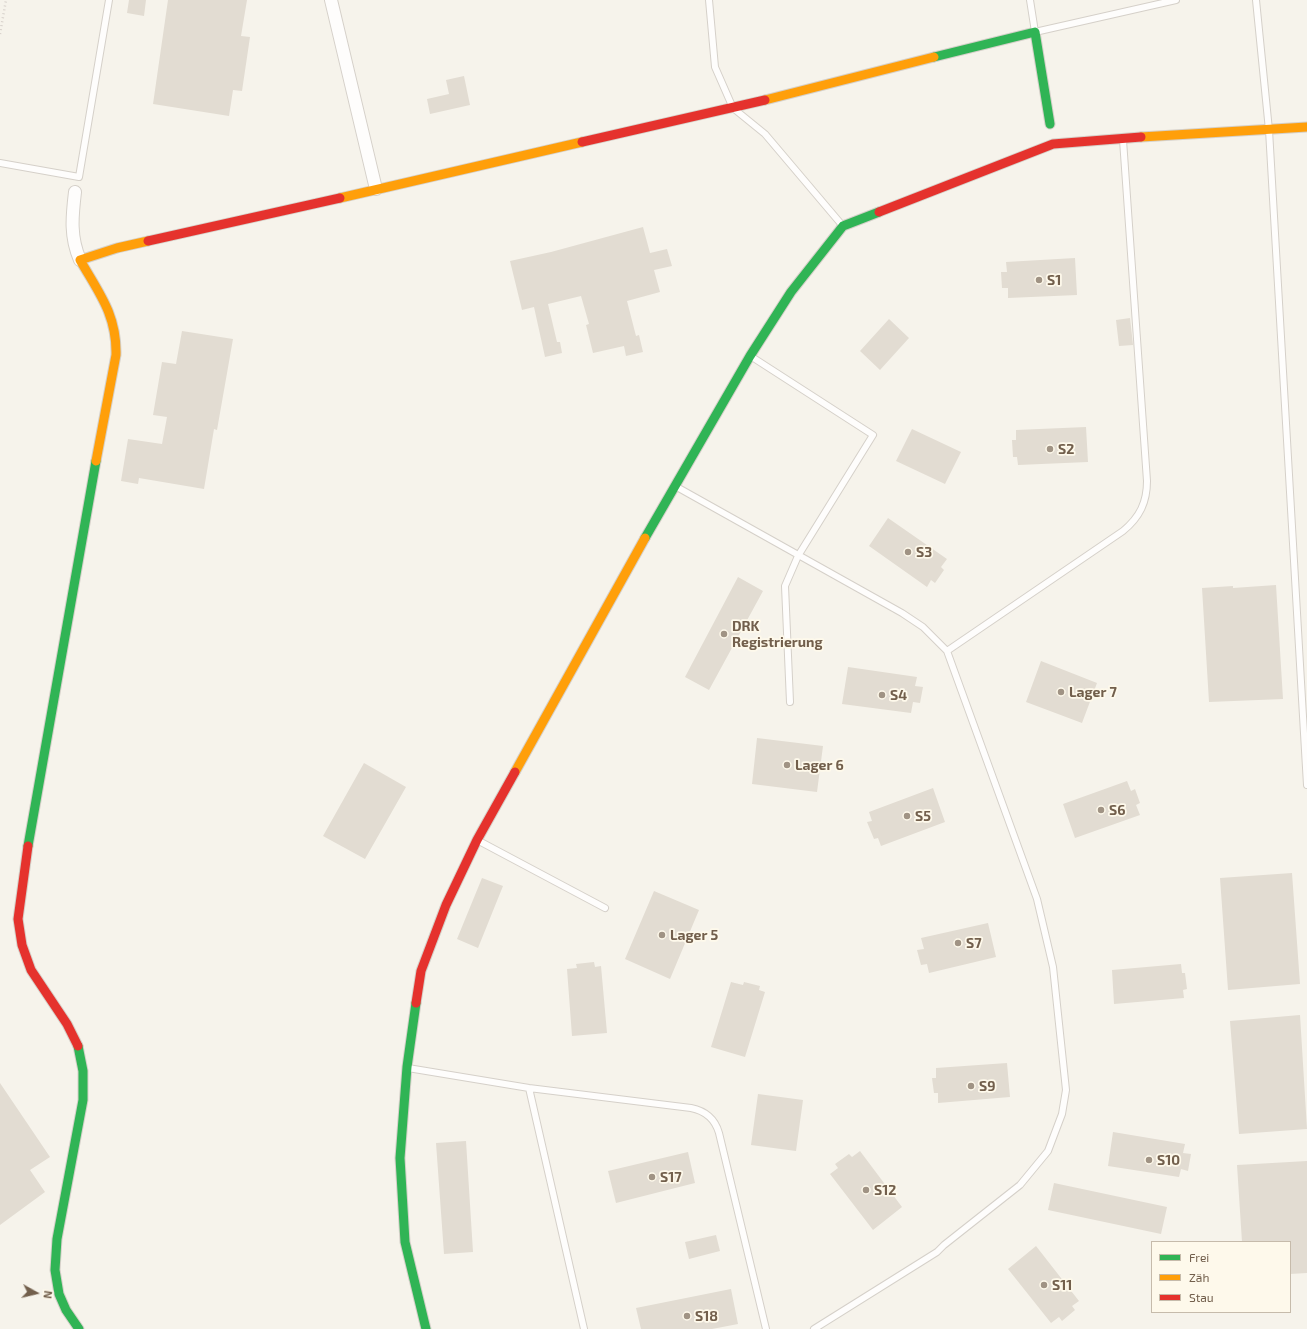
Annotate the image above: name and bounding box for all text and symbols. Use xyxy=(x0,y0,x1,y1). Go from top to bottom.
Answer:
place label: S1 xyxy=(1047,272,1061,288)
marker: S1 xyxy=(1034,275,1044,285)
place label: S2 xyxy=(1058,441,1074,457)
marker: S2 xyxy=(1045,444,1055,454)
place label: S3 xyxy=(916,544,932,560)
marker: S3 xyxy=(903,547,913,557)
place label: DRK Registrierung xyxy=(732,618,823,650)
marker: DRK Registrierung xyxy=(719,629,729,639)
place label: Lager 7 xyxy=(1069,684,1117,700)
place label: S4 xyxy=(890,687,907,703)
marker: Lager 7 xyxy=(1056,687,1066,697)
marker: S4 xyxy=(877,690,887,700)
place label: Lager 6 xyxy=(795,757,844,773)
marker: Lager 6 xyxy=(782,760,792,770)
place label: S6 xyxy=(1109,802,1125,818)
marker: S6 xyxy=(1096,805,1106,815)
place label: S5 xyxy=(915,808,931,824)
marker: S5 xyxy=(902,811,912,821)
place label: Lager 5 xyxy=(670,927,718,943)
marker: Lager 5 xyxy=(657,930,667,940)
place label: S7 xyxy=(966,935,982,951)
marker: S7 xyxy=(953,938,963,948)
place label: S9 xyxy=(979,1078,995,1094)
marker: S9 xyxy=(966,1081,976,1091)
place label: S10 xyxy=(1157,1152,1180,1168)
marker: S10 xyxy=(1144,1155,1154,1165)
place label: S17 xyxy=(660,1169,682,1185)
marker: S17 xyxy=(647,1172,657,1182)
place label: S12 xyxy=(874,1182,896,1198)
marker: S12 xyxy=(861,1185,871,1195)
legend xyxy=(1151,1241,1291,1313)
text: Frei xyxy=(1189,1250,1209,1264)
text: Zäh xyxy=(1189,1270,1209,1284)
north arrow xyxy=(16,1273,56,1313)
place label: S11 xyxy=(1052,1277,1072,1293)
marker: S11 xyxy=(1039,1280,1049,1290)
text: N xyxy=(41,1290,55,1300)
text: Stau xyxy=(1189,1290,1214,1304)
place label: S18 xyxy=(695,1308,718,1324)
marker: S18 xyxy=(682,1311,692,1321)

